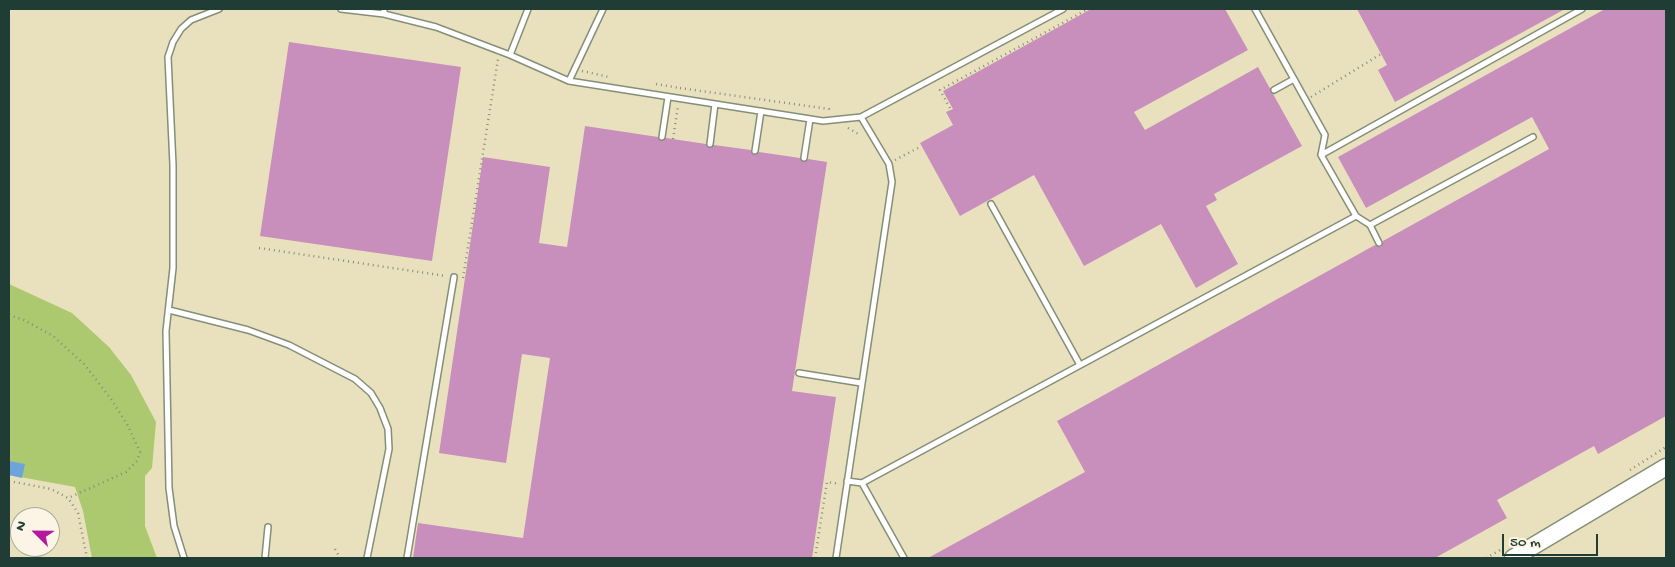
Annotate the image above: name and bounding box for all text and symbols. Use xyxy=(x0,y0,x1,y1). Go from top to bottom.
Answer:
north arrow xyxy=(10,507,60,557)
text: N xyxy=(12,519,31,534)
scale bar xyxy=(1505,524,1601,556)
text: 50 m xyxy=(1510,534,1541,552)

